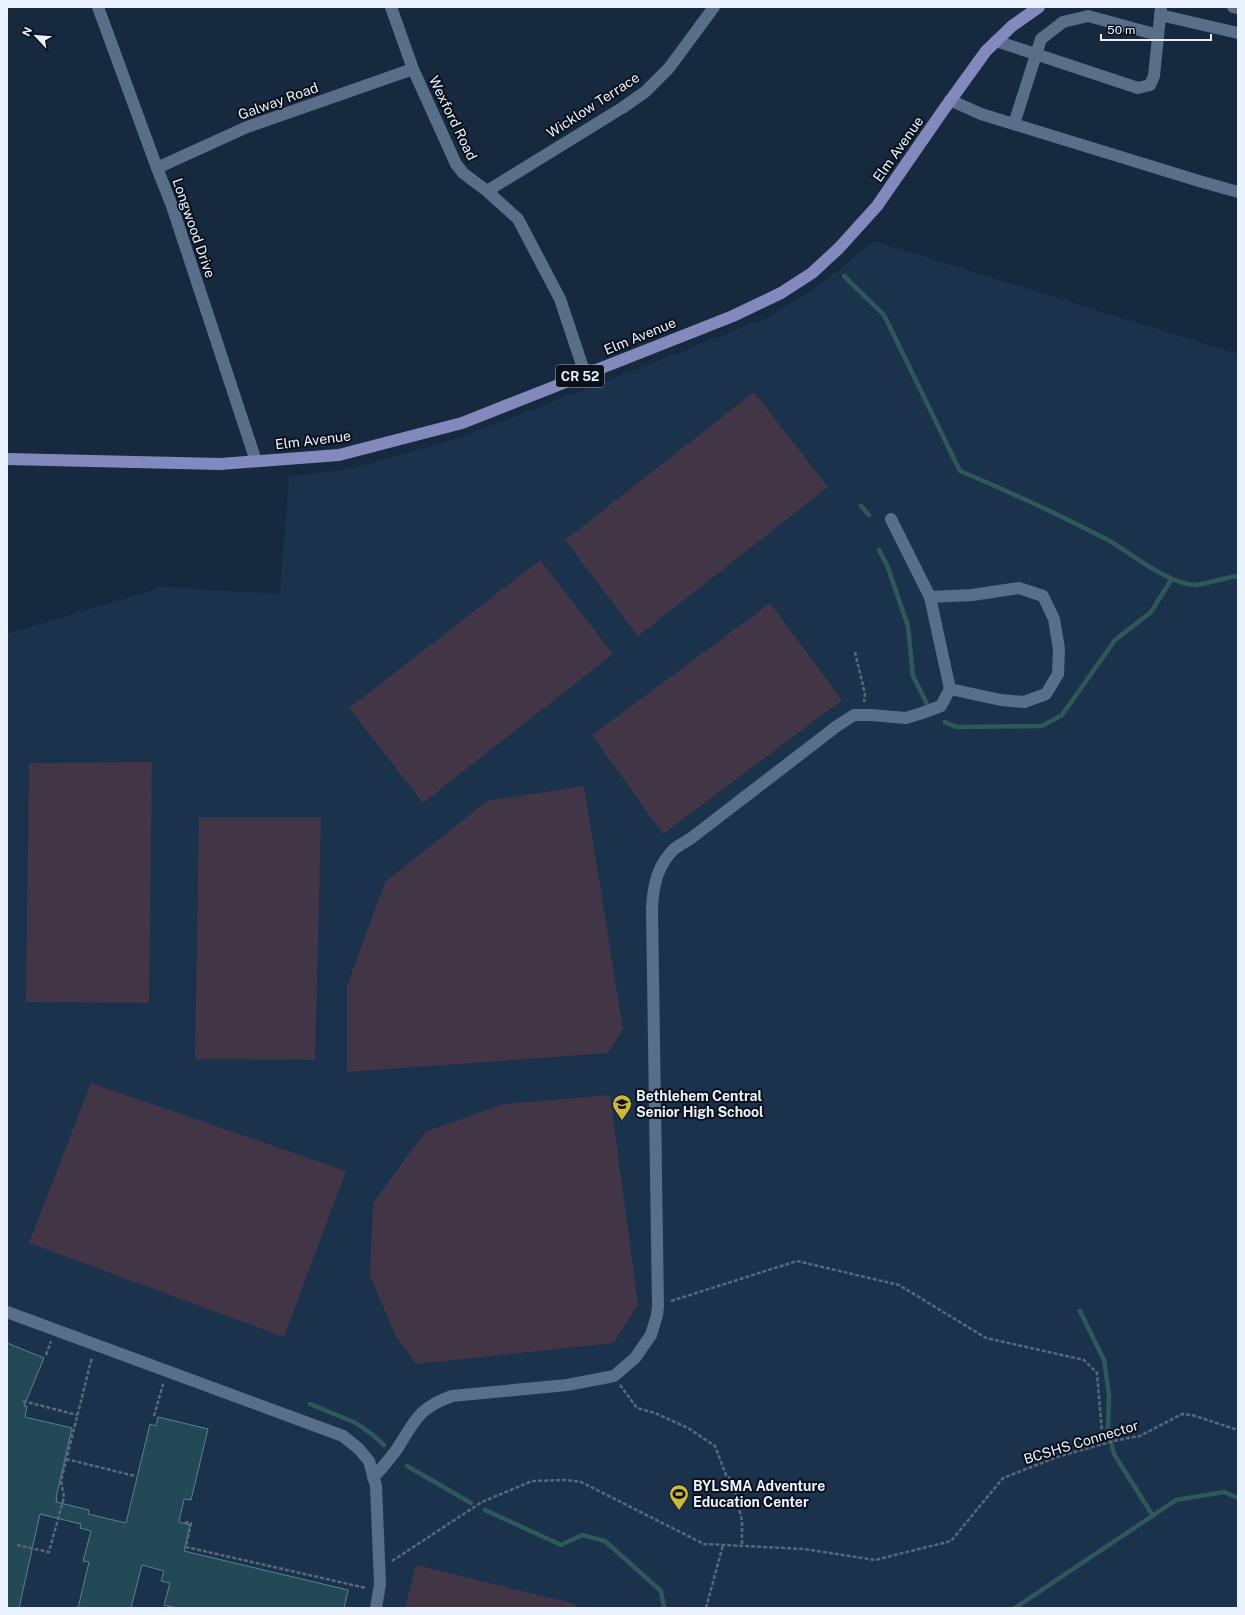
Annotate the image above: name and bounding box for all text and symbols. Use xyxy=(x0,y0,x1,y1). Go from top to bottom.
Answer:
north arrow xyxy=(16,16,56,56)
scale bar xyxy=(1101,16,1211,42)
text: 50 m xyxy=(1107,23,1135,37)
text: N xyxy=(20,25,34,38)
street label: Wicklow Terrace xyxy=(544,69,642,141)
street label: Wexford Road xyxy=(426,73,480,163)
street label: Galway Road xyxy=(236,79,320,123)
street label: Elm Avenue xyxy=(870,113,926,185)
street label: Longwood Drive xyxy=(169,176,219,280)
street label: Elm Avenue xyxy=(602,314,678,358)
road number: CR 52 xyxy=(556,365,604,387)
street label: Elm Avenue xyxy=(274,427,352,453)
place label: Bethlehem Central Senior High School xyxy=(636,1088,764,1120)
school or university icon: Bethlehem Central Senior High School xyxy=(611,1093,633,1121)
street label: BCSHS Connector xyxy=(1022,1417,1140,1467)
place label: BYLSMA Adventure Education Center xyxy=(693,1478,825,1510)
sports icon: BYLSMA Adventure Education Center xyxy=(668,1483,690,1511)

